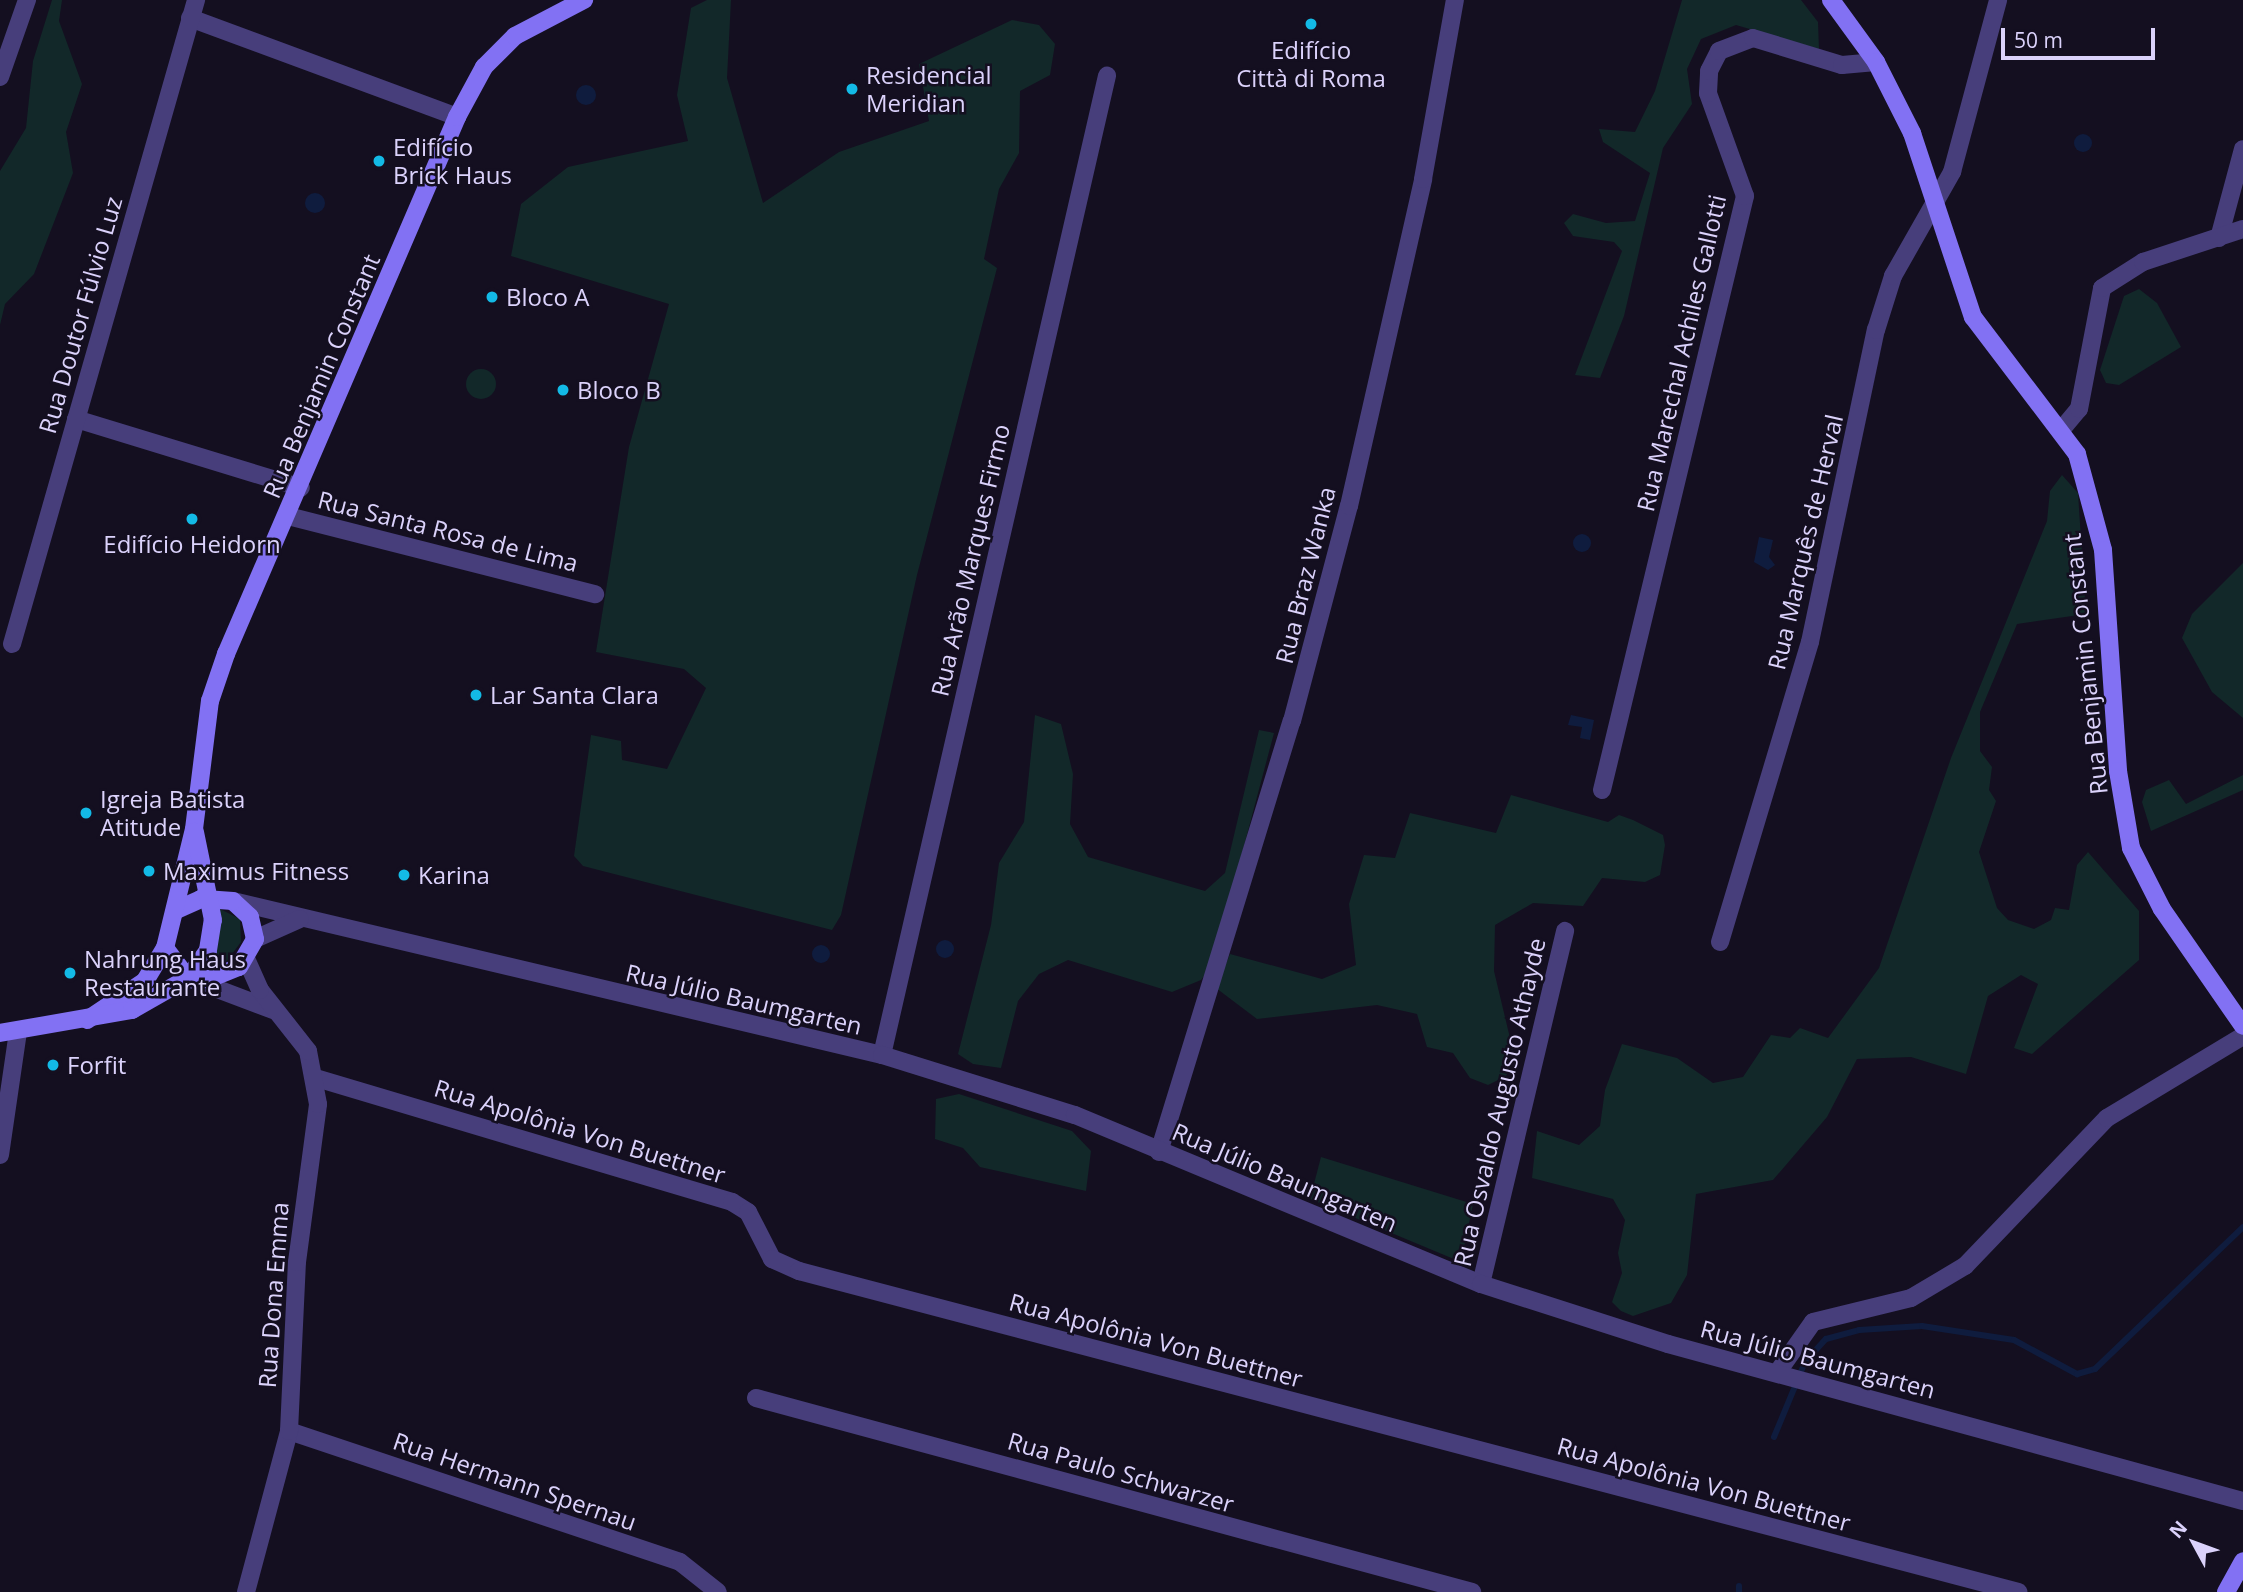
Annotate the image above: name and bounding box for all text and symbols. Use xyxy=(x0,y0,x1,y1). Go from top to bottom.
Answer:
scale bar xyxy=(2005,14,2159,58)
marker: Edifício Città di Roma xyxy=(1303,16,1319,32)
text: 50 m xyxy=(2014,26,2063,54)
place label: Edifício Città di Roma xyxy=(1236,36,1386,92)
place label: Residencial Meridian xyxy=(866,61,992,117)
marker: Residencial Meridian xyxy=(844,81,860,97)
place label: Edifício Brick Haus xyxy=(393,133,512,189)
marker: Edifício Brick Haus xyxy=(371,153,387,169)
street label: Rua Marechal Achiles Gallotti xyxy=(1630,192,1732,514)
street label: Rua Doutor Fúlvio Luz xyxy=(32,193,128,437)
street label: Rua Benjamin Constant xyxy=(257,250,385,502)
place label: Bloco A xyxy=(506,283,589,311)
marker: Bloco A xyxy=(484,289,500,305)
place label: Bloco B xyxy=(577,376,661,404)
marker: Bloco B xyxy=(555,382,571,398)
street label: Rua Marquês de Herval xyxy=(1762,412,1848,672)
street label: Rua Arão Marques Firmo xyxy=(925,421,1015,699)
street label: Rua Braz Wanka xyxy=(1269,484,1341,666)
street label: Rua Santa Rosa de Lima xyxy=(315,485,581,577)
marker: Edifício Heidorn xyxy=(184,511,200,527)
place label: Edifício Heidorn xyxy=(103,530,281,558)
street label: Rua Benjamin Constant xyxy=(2057,532,2113,796)
place label: Lar Santa Clara xyxy=(490,681,659,709)
marker: Lar Santa Clara xyxy=(468,687,484,703)
place label: Igreja Batista Atitude xyxy=(100,785,245,841)
marker: Igreja Batista Atitude xyxy=(78,805,94,821)
place label: Maximus Fitness xyxy=(163,857,349,885)
place label: Karina xyxy=(418,861,490,889)
marker: Maximus Fitness xyxy=(141,863,157,879)
marker: Karina xyxy=(396,867,412,883)
street label: Rua Osvaldo Augusto Athayde xyxy=(1447,935,1551,1269)
place label: Nahrung Haus Restaurante xyxy=(84,945,246,1001)
street label: Rua Júlio Baumgarten xyxy=(623,958,865,1040)
marker: Nahrung Haus Restaurante xyxy=(62,965,78,981)
place label: Forfit xyxy=(67,1051,126,1079)
marker: Forfit xyxy=(45,1057,61,1073)
street label: Rua Apolônia Von Buettner xyxy=(431,1073,729,1189)
street label: Rua Júlio Baumgarten xyxy=(1168,1117,1402,1237)
street label: Rua Dona Emma xyxy=(252,1201,294,1389)
street label: Rua Apolônia Von Buettner xyxy=(1006,1287,1306,1393)
street label: Rua Júlio Baumgarten xyxy=(1698,1314,1938,1404)
street label: Rua Hermann Spernau xyxy=(390,1426,640,1536)
street label: Rua Paulo Schwarzer xyxy=(1005,1426,1237,1518)
street label: Rua Apolônia Von Buettner xyxy=(1554,1431,1854,1537)
north arrow xyxy=(2159,1508,2229,1578)
text: N xyxy=(2163,1515,2193,1544)

